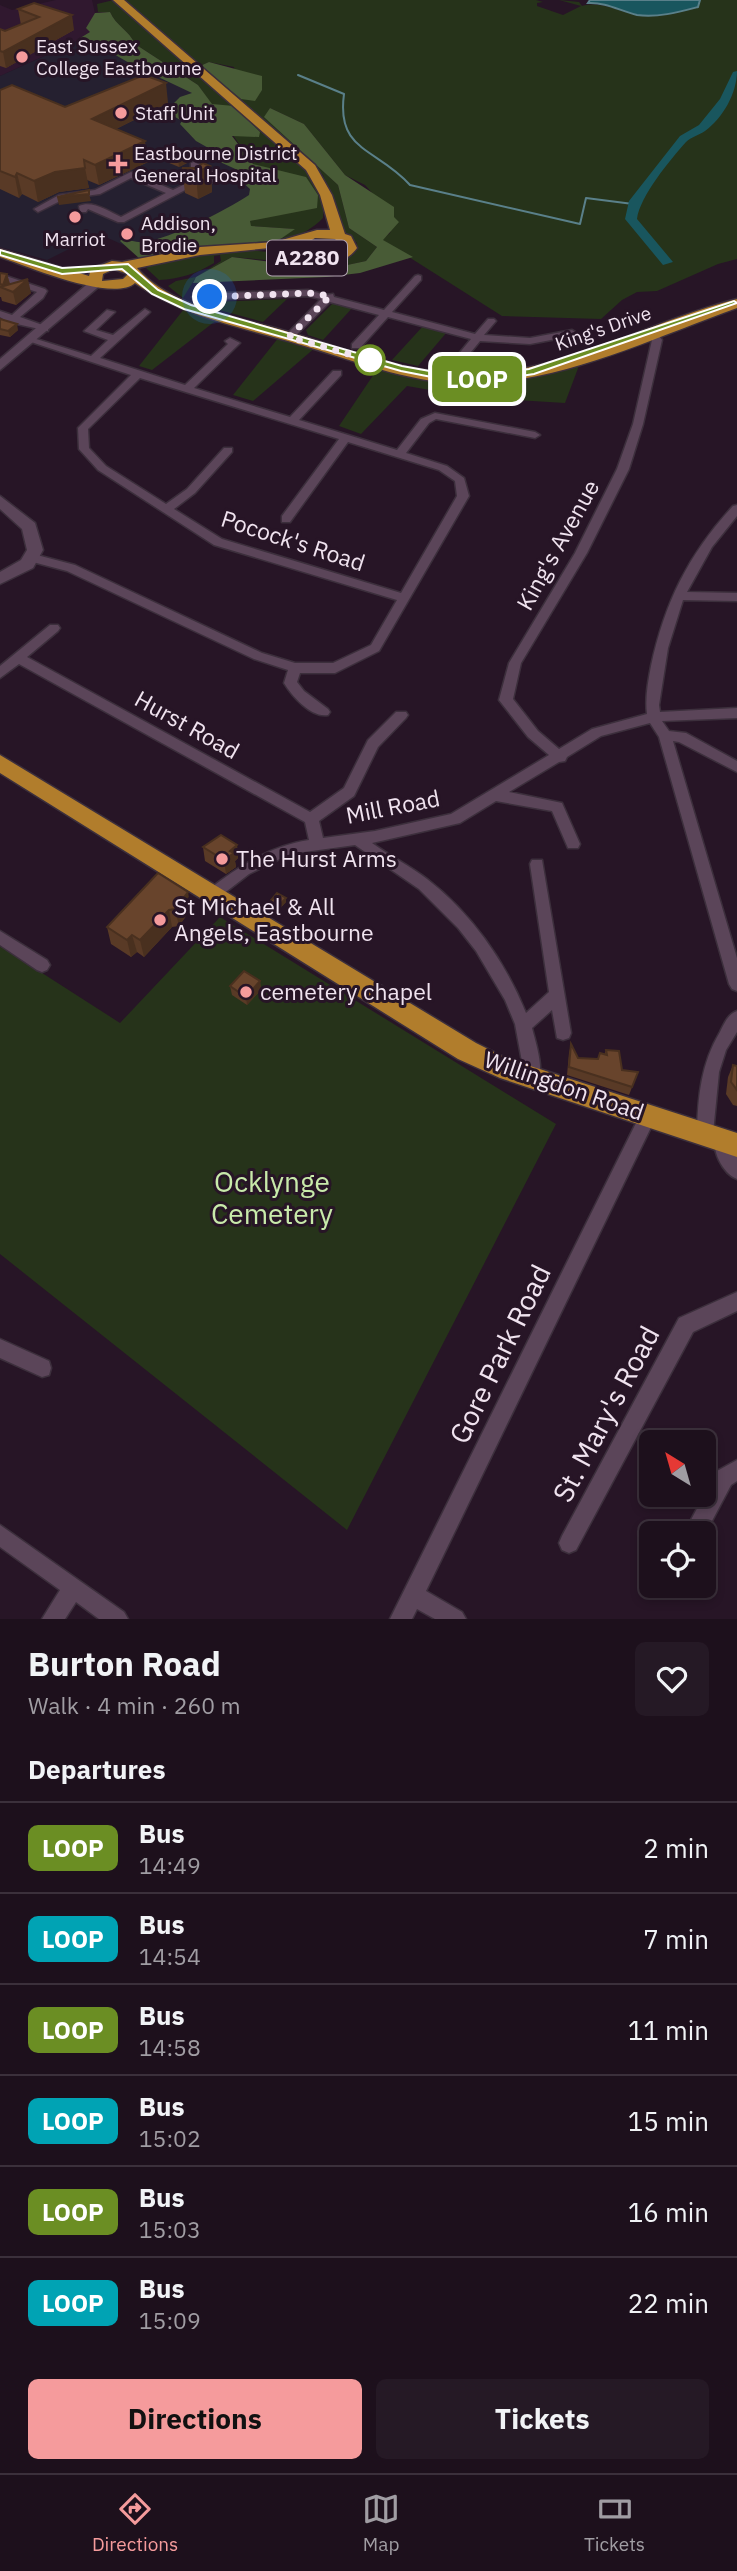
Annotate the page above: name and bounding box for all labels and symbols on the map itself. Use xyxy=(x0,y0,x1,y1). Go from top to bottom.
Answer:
place label: East Sussex College Eastbourne xyxy=(36,34,202,80)
marker: East Sussex College Eastbourne xyxy=(14,49,30,65)
place label: Staff Unit xyxy=(135,101,215,125)
marker: Staff Unit xyxy=(113,105,129,121)
place label: Eastbourne District General Hospital xyxy=(134,141,297,187)
marker: Eastbourne District General Hospital xyxy=(108,154,128,174)
marker: Marriot xyxy=(67,209,83,225)
place label: Addison, Brodie xyxy=(141,211,216,257)
marker: Addison, Brodie xyxy=(119,226,135,242)
place label: Marriot xyxy=(44,227,106,251)
road number: A2280 xyxy=(267,240,347,276)
your location xyxy=(192,279,227,314)
street label: King's Drive xyxy=(552,300,654,356)
unlabelled marker xyxy=(355,345,385,375)
line badge: LOOP xyxy=(428,356,526,402)
street label: King's Avenue xyxy=(509,474,605,615)
street label: Pocock's Road xyxy=(218,503,369,577)
street label: Hurst Road xyxy=(130,683,245,765)
street label: Mill Road xyxy=(343,782,442,830)
place label: The Hurst Arms xyxy=(236,843,397,873)
marker: The Hurst Arms xyxy=(214,851,230,867)
place label: St Michael & All Angels, Eastbourne xyxy=(174,891,374,947)
marker: St Michael & All Angels, Eastbourne xyxy=(152,912,168,928)
place label: cemetery chapel xyxy=(260,976,432,1006)
marker: cemetery chapel xyxy=(238,984,254,1000)
street label: Willingdon Road xyxy=(480,1044,648,1126)
park label: Ocklynge Cemetery xyxy=(211,1163,333,1232)
street label: Gore Park Road xyxy=(440,1258,559,1449)
street label: St. Mary's Road xyxy=(544,1319,668,1508)
north arrow xyxy=(639,1430,716,1507)

